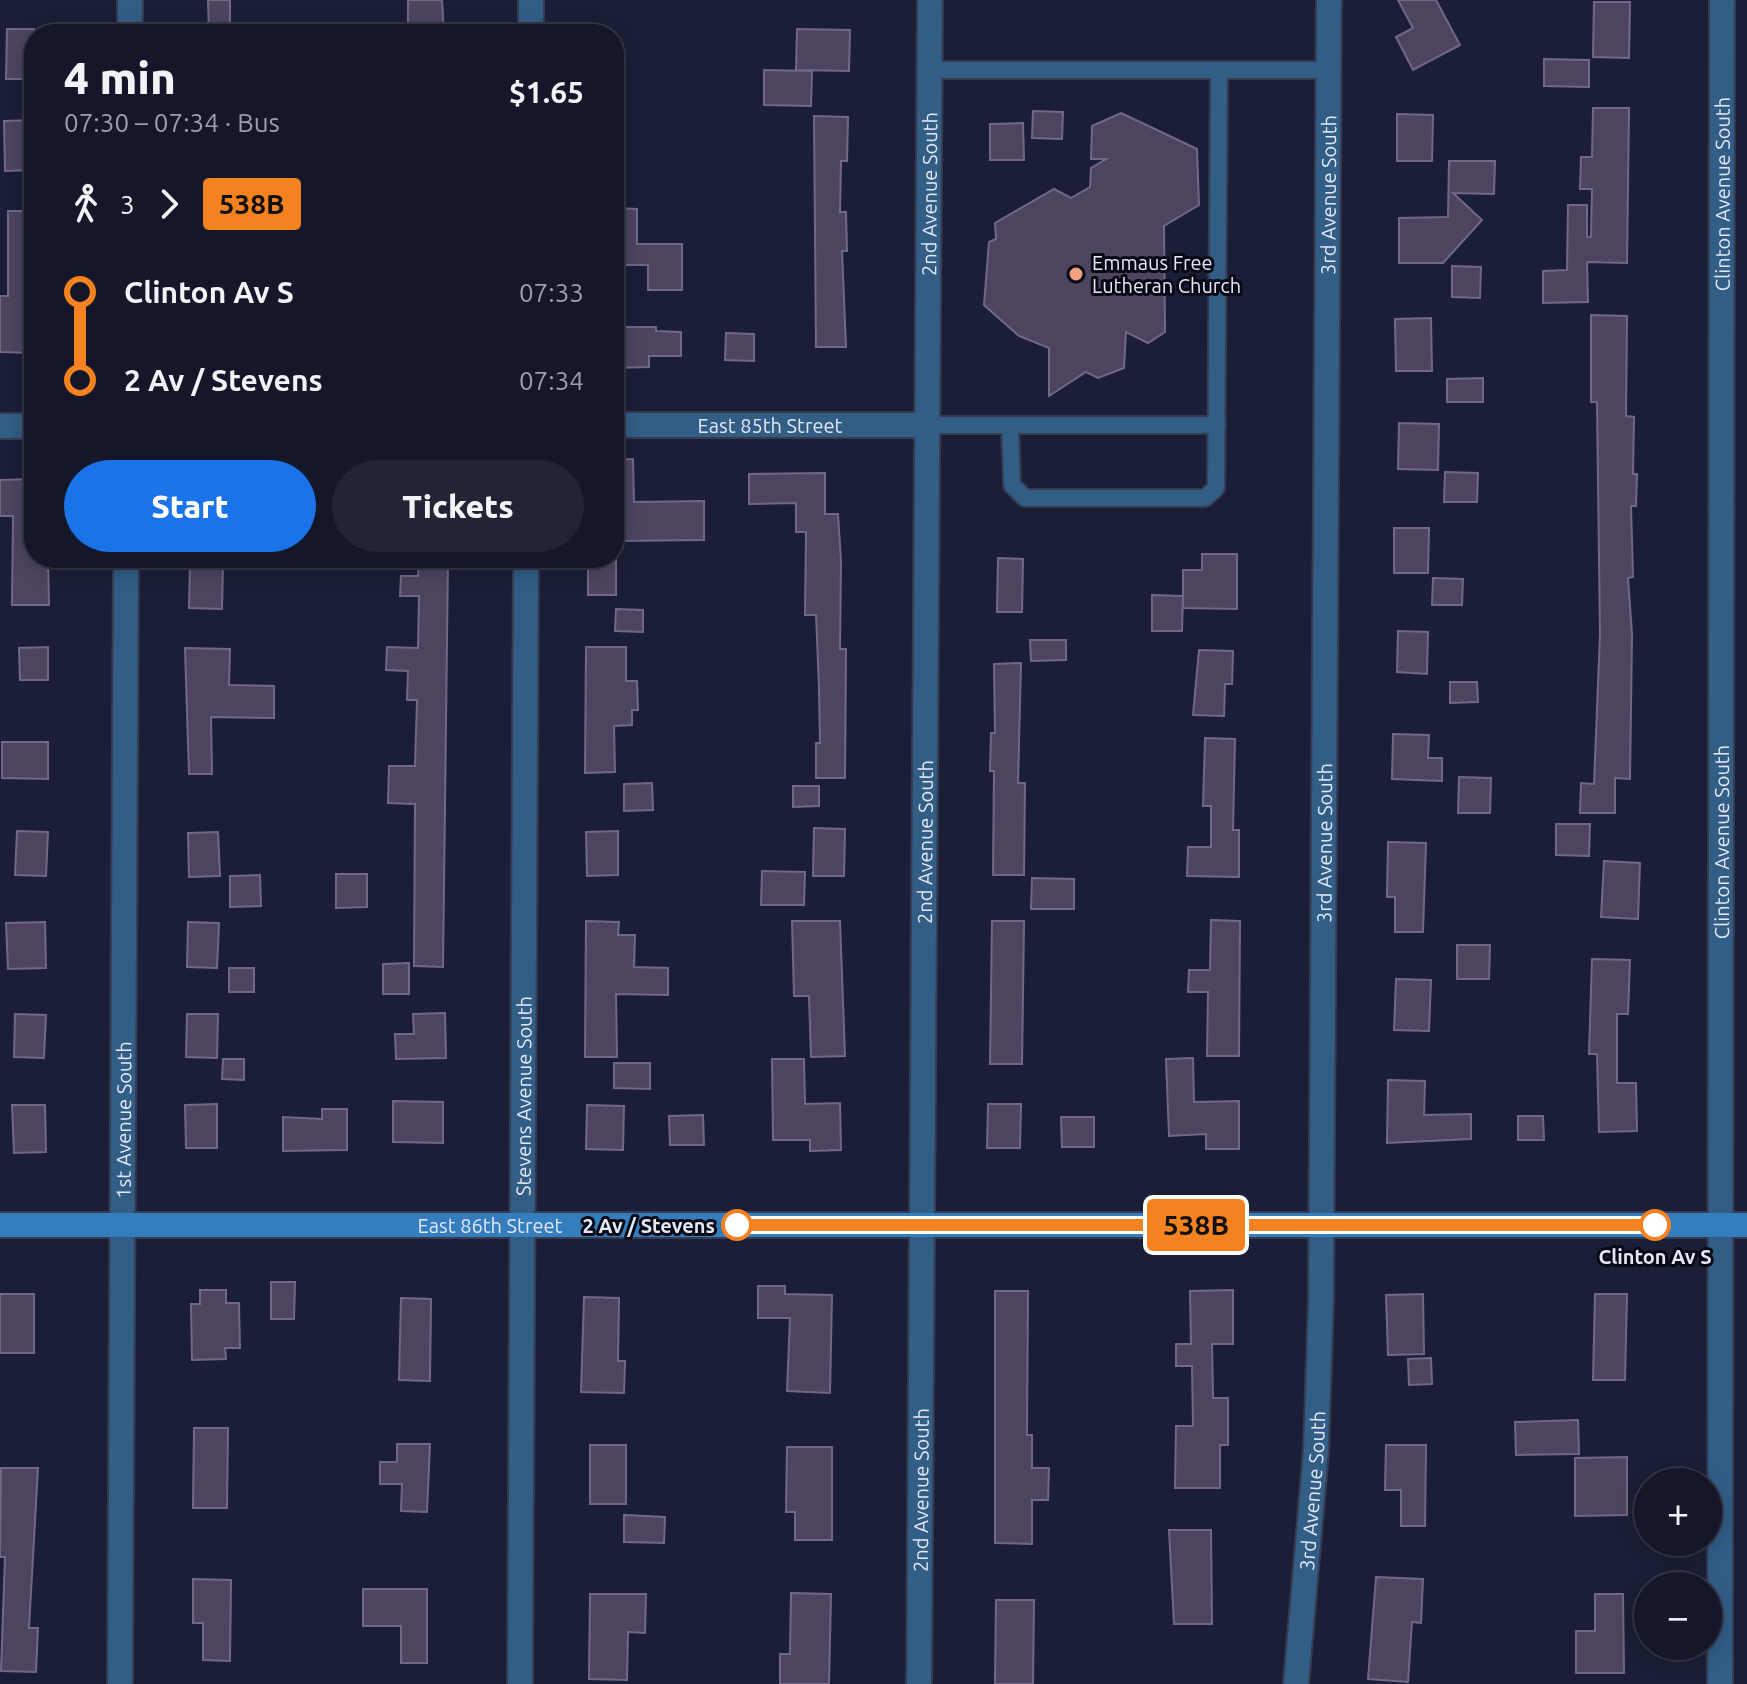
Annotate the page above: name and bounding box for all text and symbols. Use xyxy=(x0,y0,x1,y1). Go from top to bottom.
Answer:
text: 4 min xyxy=(64,53,176,102)
text: $1.65 xyxy=(509,75,584,109)
street label: Clinton Avenue South xyxy=(1710,97,1733,291)
text: 07:30 – 07:34 · Bus xyxy=(64,108,280,137)
street label: 2nd Avenue South xyxy=(917,112,941,276)
street label: 3rd Avenue South xyxy=(1316,115,1340,275)
icon: walk xyxy=(64,182,108,226)
icon: forward xyxy=(147,182,191,226)
text: 538B xyxy=(219,188,285,219)
text: 3 xyxy=(120,190,135,219)
place label: Emmaus Free Lutheran Church xyxy=(1092,251,1241,297)
marker: Emmaus Free Lutheran Church xyxy=(1067,265,1085,283)
text: Clinton Av S xyxy=(124,275,294,309)
text: 07:33 xyxy=(519,278,584,307)
text: 2 Av / Stevens xyxy=(124,363,323,397)
text: 07:34 xyxy=(519,366,584,395)
street label: East 85th Street xyxy=(698,414,843,437)
button: Start xyxy=(64,460,316,552)
button: Tickets xyxy=(332,460,584,552)
street label: Clinton Avenue South xyxy=(1709,745,1733,939)
street label: 2nd Avenue South xyxy=(912,760,937,924)
street label: 3rd Avenue South xyxy=(1312,763,1336,923)
street label: Stevens Avenue South xyxy=(511,996,535,1196)
street label: 1st Avenue South xyxy=(111,1041,135,1199)
line badge: 538B xyxy=(1140,1199,1252,1251)
text: 538B xyxy=(1163,1209,1229,1240)
marker: 2 Av / Stevens xyxy=(722,1210,752,1240)
marker: Clinton Av S xyxy=(1640,1210,1670,1240)
street label: East 86th Street xyxy=(418,1214,563,1237)
place label: 2 Av / Stevens xyxy=(583,1214,715,1237)
place label: Clinton Av S xyxy=(1598,1245,1712,1268)
street label: 2nd Avenue South xyxy=(908,1408,932,1572)
street label: 3rd Avenue South xyxy=(1294,1410,1329,1571)
map controls xyxy=(1634,1468,1722,1660)
button: + xyxy=(1634,1468,1722,1556)
button: − xyxy=(1634,1572,1722,1660)

